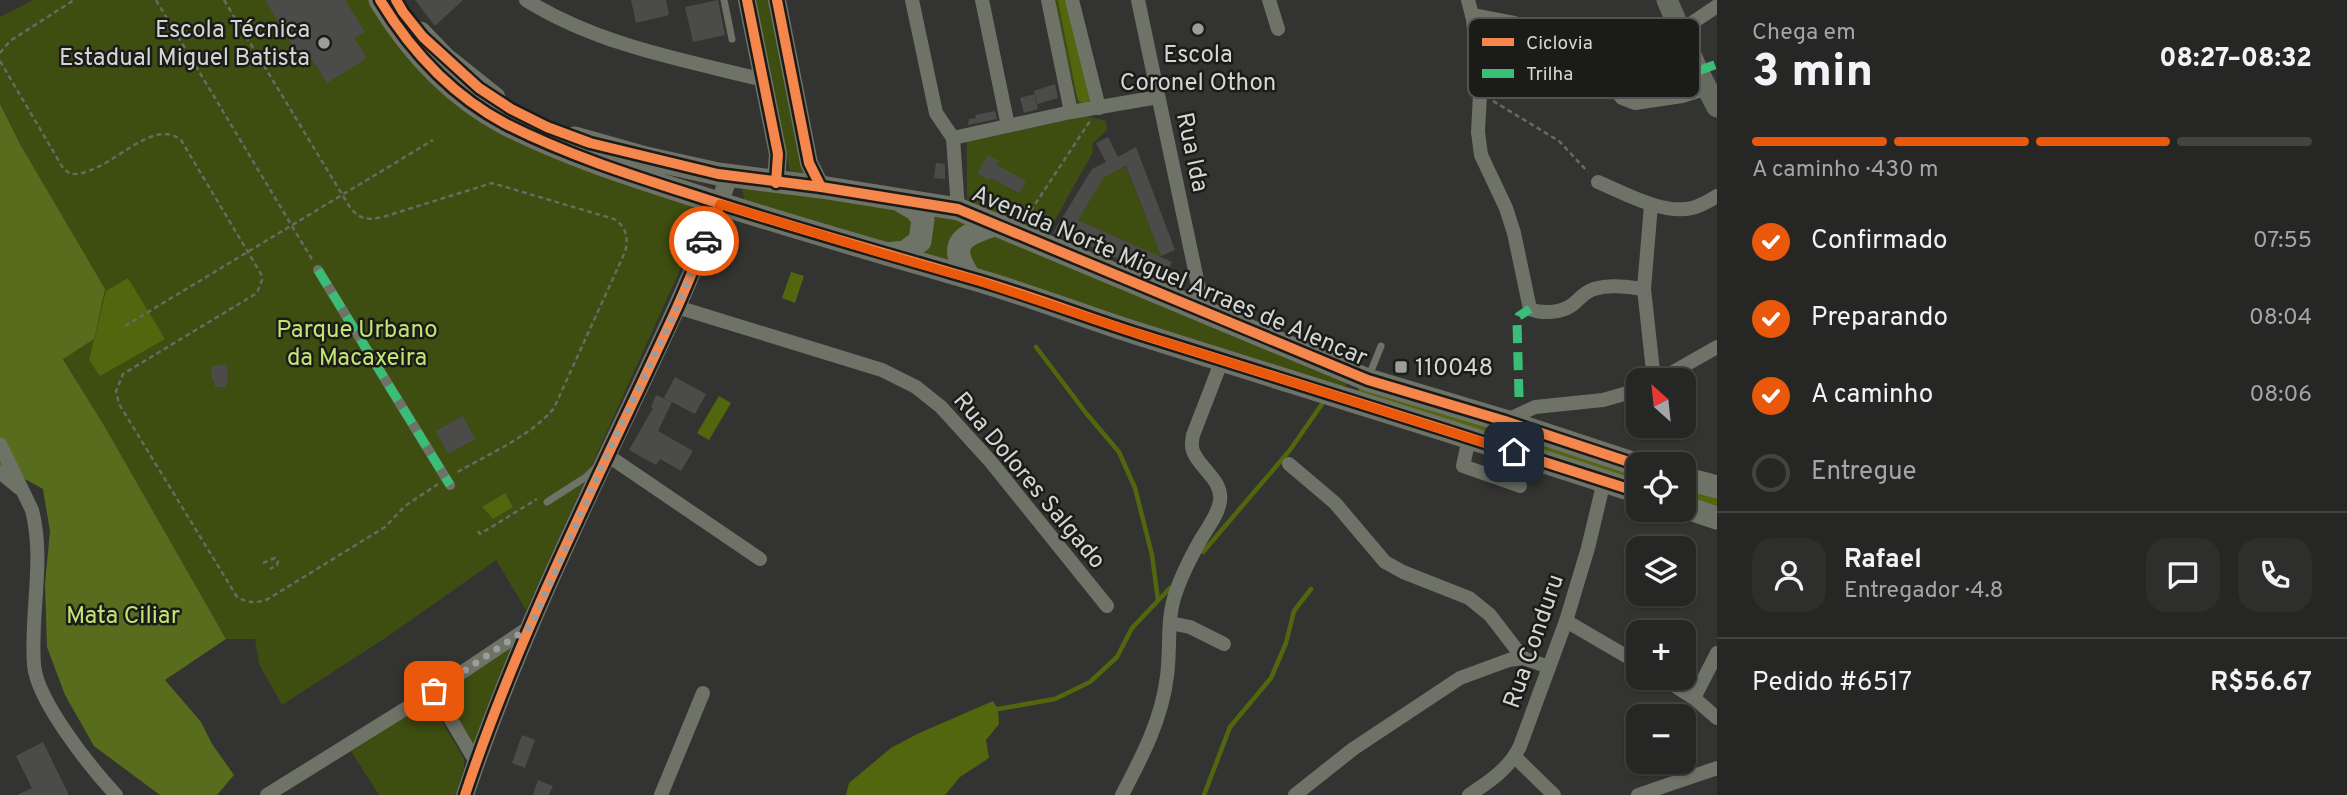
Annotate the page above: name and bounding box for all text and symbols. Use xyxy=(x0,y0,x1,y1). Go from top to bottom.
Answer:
place label: Escola Técnica Estadual Miguel Batista xyxy=(59,16,310,74)
legend xyxy=(1468,18,1700,98)
text: Chega em xyxy=(1752,19,1856,48)
marker: Escola Coronel Othon xyxy=(1190,21,1206,37)
text: Ciclovia xyxy=(1526,32,1593,56)
marker: Escola Técnica Estadual Miguel Batista xyxy=(316,35,332,51)
place label: Escola Coronel Othon xyxy=(1120,41,1276,99)
text: 08:27–08:32 xyxy=(2159,43,2312,76)
text: 3 min xyxy=(1752,44,1873,103)
text: Trilha xyxy=(1526,63,1573,87)
street label: Rua Ida xyxy=(1168,110,1214,195)
text: A caminho · 430 m xyxy=(1752,156,1939,185)
street label: Avenida Norte Miguel Arraes de Alencar xyxy=(967,180,1372,374)
courier xyxy=(669,206,739,276)
icon: car xyxy=(685,222,723,260)
icon: check xyxy=(1752,223,1790,261)
text: Confirmado xyxy=(1811,225,1948,258)
text: 07:55 xyxy=(2253,227,2312,256)
icon: check xyxy=(1752,300,1790,338)
text: Preparando xyxy=(1811,302,1948,335)
text: 08:04 xyxy=(2249,304,2312,333)
park label: Parque Urbano da Macaxeira xyxy=(276,316,438,374)
place label: 110048 xyxy=(1415,354,1493,384)
marker: 110048 xyxy=(1393,359,1409,375)
north arrow xyxy=(1626,368,1696,438)
map controls xyxy=(1626,368,1696,774)
icon: check xyxy=(1752,377,1790,415)
text: A caminho xyxy=(1811,379,1933,412)
text: 08:06 xyxy=(2250,381,2312,410)
street label: Rua Dolores Salgado xyxy=(946,387,1111,576)
pin xyxy=(1484,422,1544,482)
icon: home xyxy=(1495,433,1533,471)
button: locate xyxy=(1626,452,1696,522)
text: Entregue xyxy=(1811,456,1917,489)
button: layers xyxy=(1626,536,1696,606)
button: person xyxy=(1752,538,1826,612)
button: chat xyxy=(2146,538,2220,612)
button: phone xyxy=(2238,538,2312,612)
text: Rafael xyxy=(1844,544,1922,577)
street label: Rua Conduru xyxy=(1498,571,1572,713)
text: Entregador · 4.8 xyxy=(1844,577,2004,606)
park label: Mata Ciliar xyxy=(66,602,180,632)
button: + xyxy=(1626,620,1696,690)
pin xyxy=(404,661,464,721)
text: Pedido #6517 xyxy=(1752,667,1912,700)
text: R$56.67 xyxy=(2210,667,2312,700)
icon: bag xyxy=(415,672,453,710)
button: − xyxy=(1626,704,1696,774)

